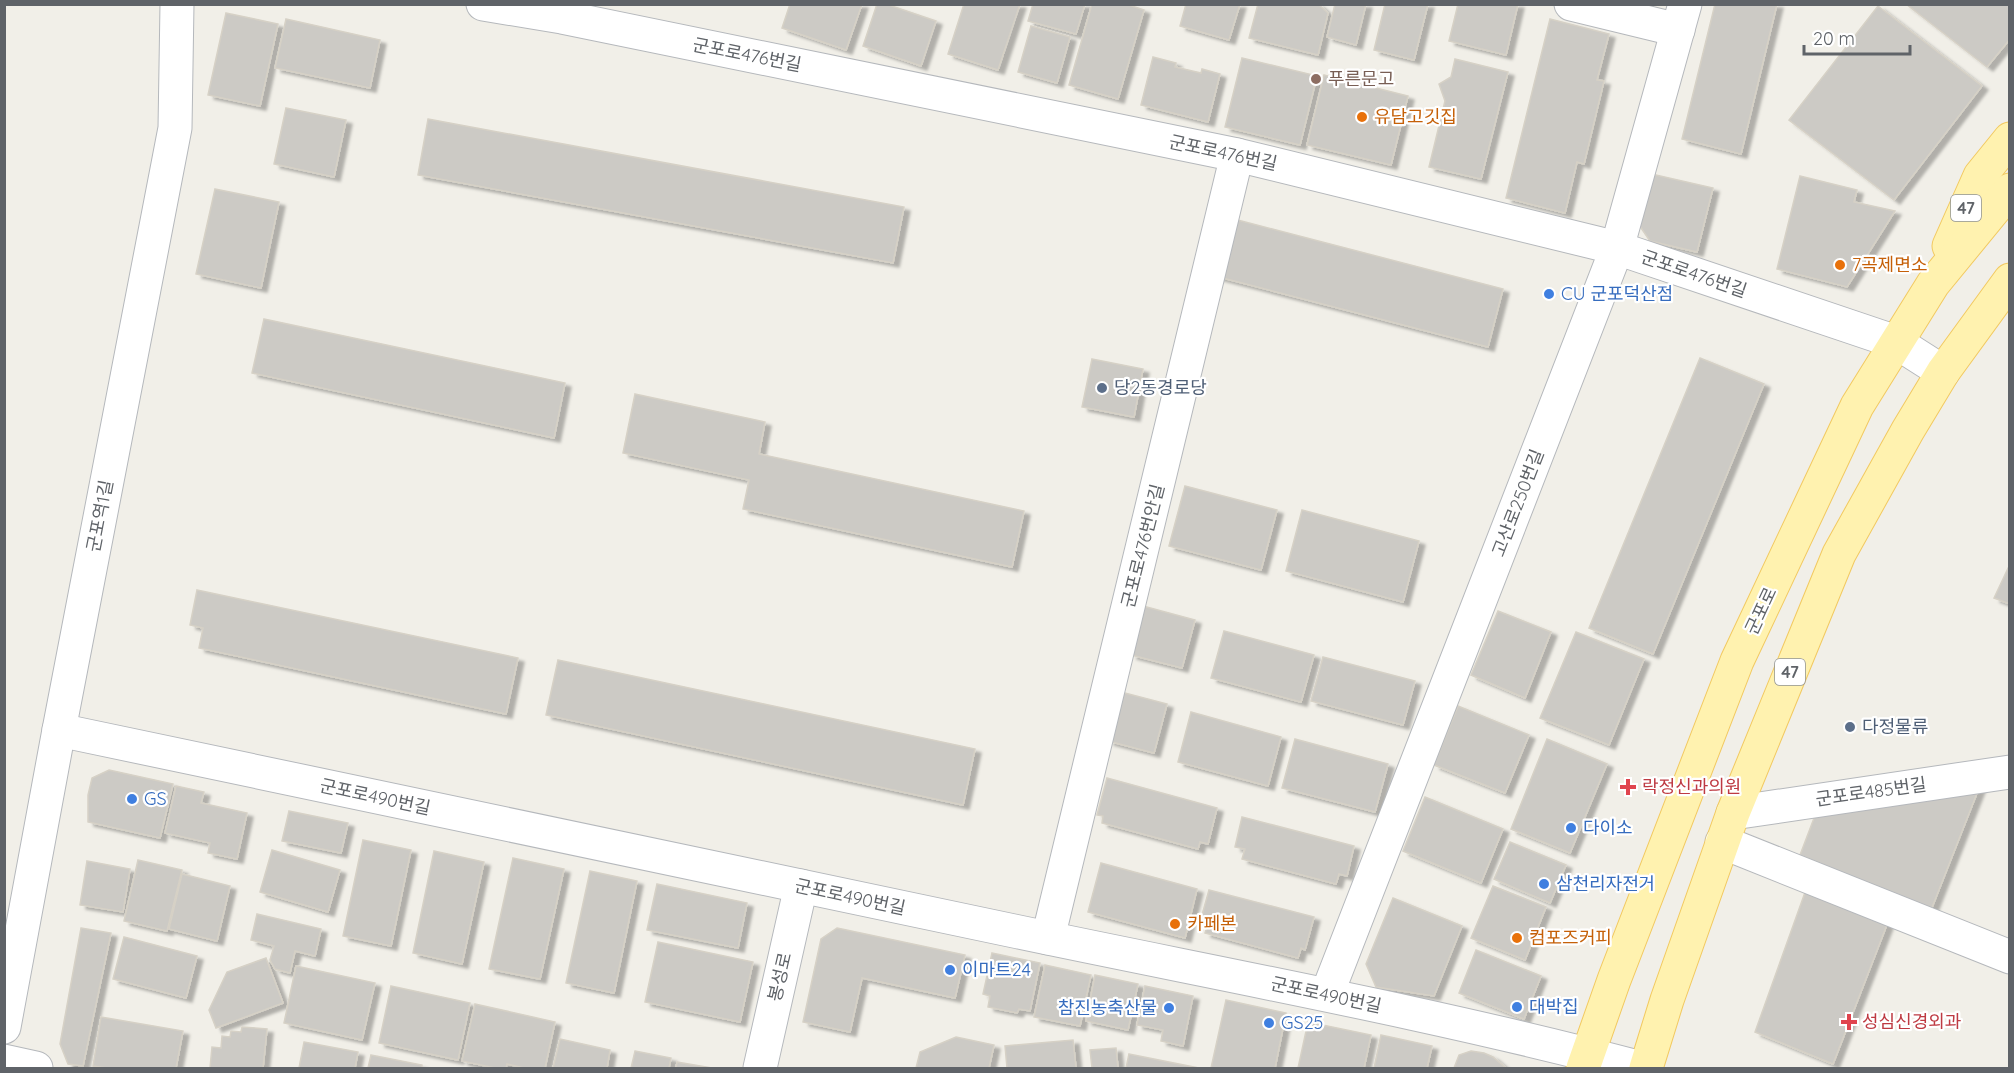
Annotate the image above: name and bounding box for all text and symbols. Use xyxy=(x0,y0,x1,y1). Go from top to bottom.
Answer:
scale bar xyxy=(1804,18,1910,56)
text: 20 m xyxy=(1813,27,1855,50)
street label: 군포로476번길 xyxy=(691,33,803,76)
place label: 푸른문고 xyxy=(1328,67,1394,90)
marker: 푸른문고 xyxy=(1309,72,1323,86)
place label: 유담고깃집 xyxy=(1374,105,1457,128)
marker: 유담고깃집 xyxy=(1355,110,1369,124)
street label: 군포로476번길 xyxy=(1167,130,1279,175)
road number: 47 xyxy=(1951,195,1981,221)
street label: 군포로476번길 xyxy=(1638,245,1750,302)
place label: 7곡제면소 xyxy=(1852,253,1927,276)
marker: 7곡제면소 xyxy=(1833,258,1847,272)
place label: CU 군포덕산점 xyxy=(1561,282,1673,305)
marker: CU 군포덕산점 xyxy=(1542,287,1556,301)
place label: 당2동경로당 xyxy=(1114,376,1207,399)
marker: 당2동경로당 xyxy=(1095,381,1109,395)
street label: 고산로250번길 xyxy=(1486,446,1549,560)
street label: 군포역1길 xyxy=(81,478,118,554)
street label: 군포로476번안길 xyxy=(1116,482,1169,610)
street label: 군포로 xyxy=(1740,583,1781,638)
road number: 47 xyxy=(1775,659,1805,685)
place label: 다정물류 xyxy=(1862,715,1928,738)
marker: 다정물류 xyxy=(1843,720,1857,734)
street label: 군포로485번길 xyxy=(1814,772,1928,811)
street label: 군포로490번길 xyxy=(318,774,433,819)
place label: 락정신과의원 xyxy=(1642,775,1741,798)
marker: 락정신과의원 xyxy=(1619,778,1637,796)
place label: GS xyxy=(144,787,167,810)
marker: GS xyxy=(125,792,139,806)
place label: 다이소 xyxy=(1583,816,1633,839)
marker: 다이소 xyxy=(1564,821,1578,835)
place label: 삼천리자전거 xyxy=(1556,872,1655,895)
street label: 군포로490번길 xyxy=(793,874,908,919)
marker: 삼천리자전거 xyxy=(1537,877,1551,891)
place label: 카페본 xyxy=(1187,912,1237,935)
marker: 카페본 xyxy=(1168,917,1182,931)
place label: 컴포즈커피 xyxy=(1529,926,1612,949)
marker: 컴포즈커피 xyxy=(1510,931,1524,945)
street label: 봉성로 xyxy=(763,950,796,1004)
place label: 이마트24 xyxy=(962,958,1031,981)
marker: 이마트24 xyxy=(943,963,957,977)
street label: 군포로490번길 xyxy=(1269,972,1384,1017)
place label: 대박집 xyxy=(1529,995,1579,1018)
place label: 참진농축산물 xyxy=(1058,996,1157,1019)
marker: 대박집 xyxy=(1510,1000,1524,1014)
marker: 참진농축산물 xyxy=(1162,1001,1176,1015)
place label: 성심신경외과 xyxy=(1862,1010,1962,1033)
place label: GS25 xyxy=(1281,1011,1323,1034)
marker: 성심신경외과 xyxy=(1840,1013,1858,1031)
marker: GS25 xyxy=(1262,1016,1276,1030)

